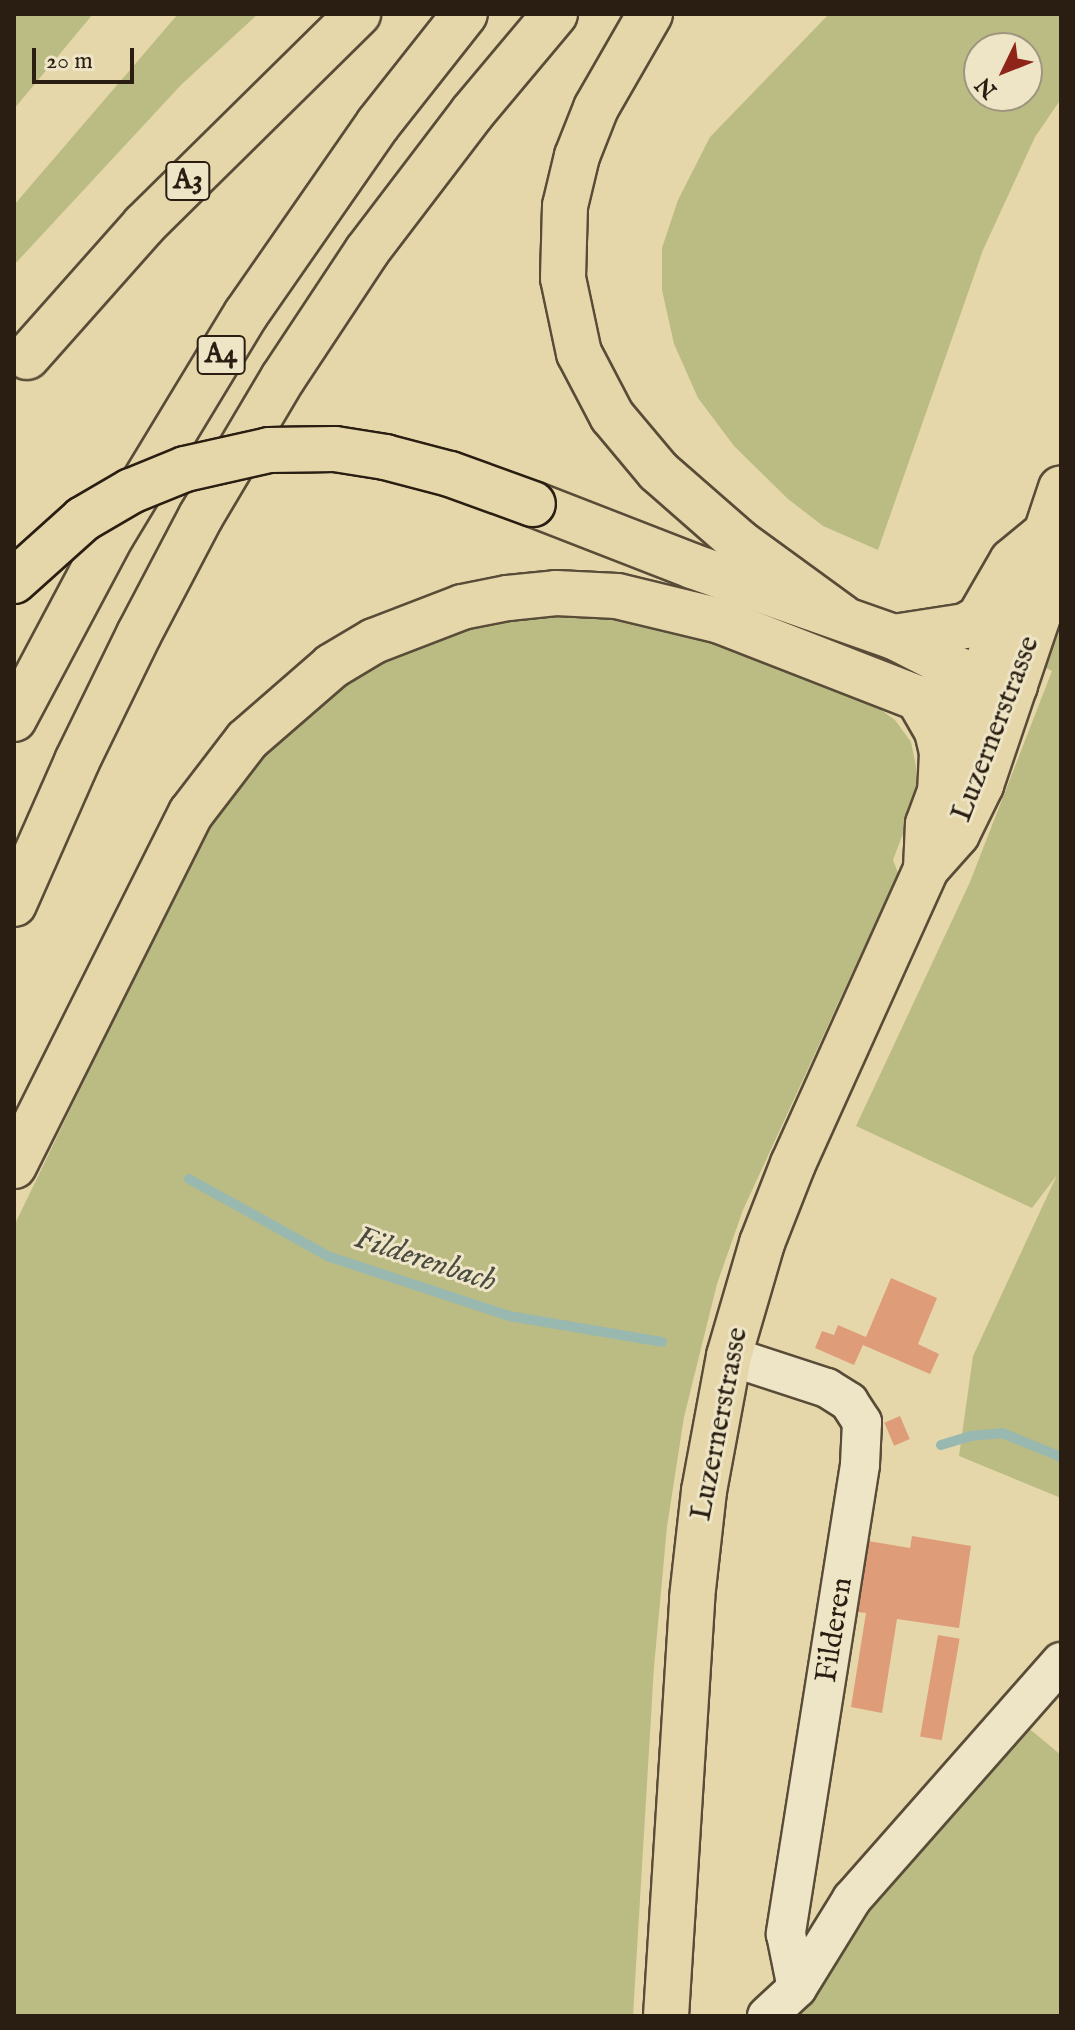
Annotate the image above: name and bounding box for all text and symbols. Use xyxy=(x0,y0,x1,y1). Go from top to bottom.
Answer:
scale bar xyxy=(36,32,138,82)
north arrow xyxy=(963,32,1043,112)
text: 20 m xyxy=(46,46,93,77)
text: N xyxy=(970,70,1004,104)
road number: A3 xyxy=(164,157,212,205)
road number: A4 xyxy=(195,331,247,379)
street label: Luzernerstrasse xyxy=(944,631,1048,827)
water label: Filderenbach xyxy=(349,1220,501,1302)
street label: Luzernerstrasse xyxy=(684,1324,756,1524)
street label: Filderen xyxy=(809,1575,861,1685)

